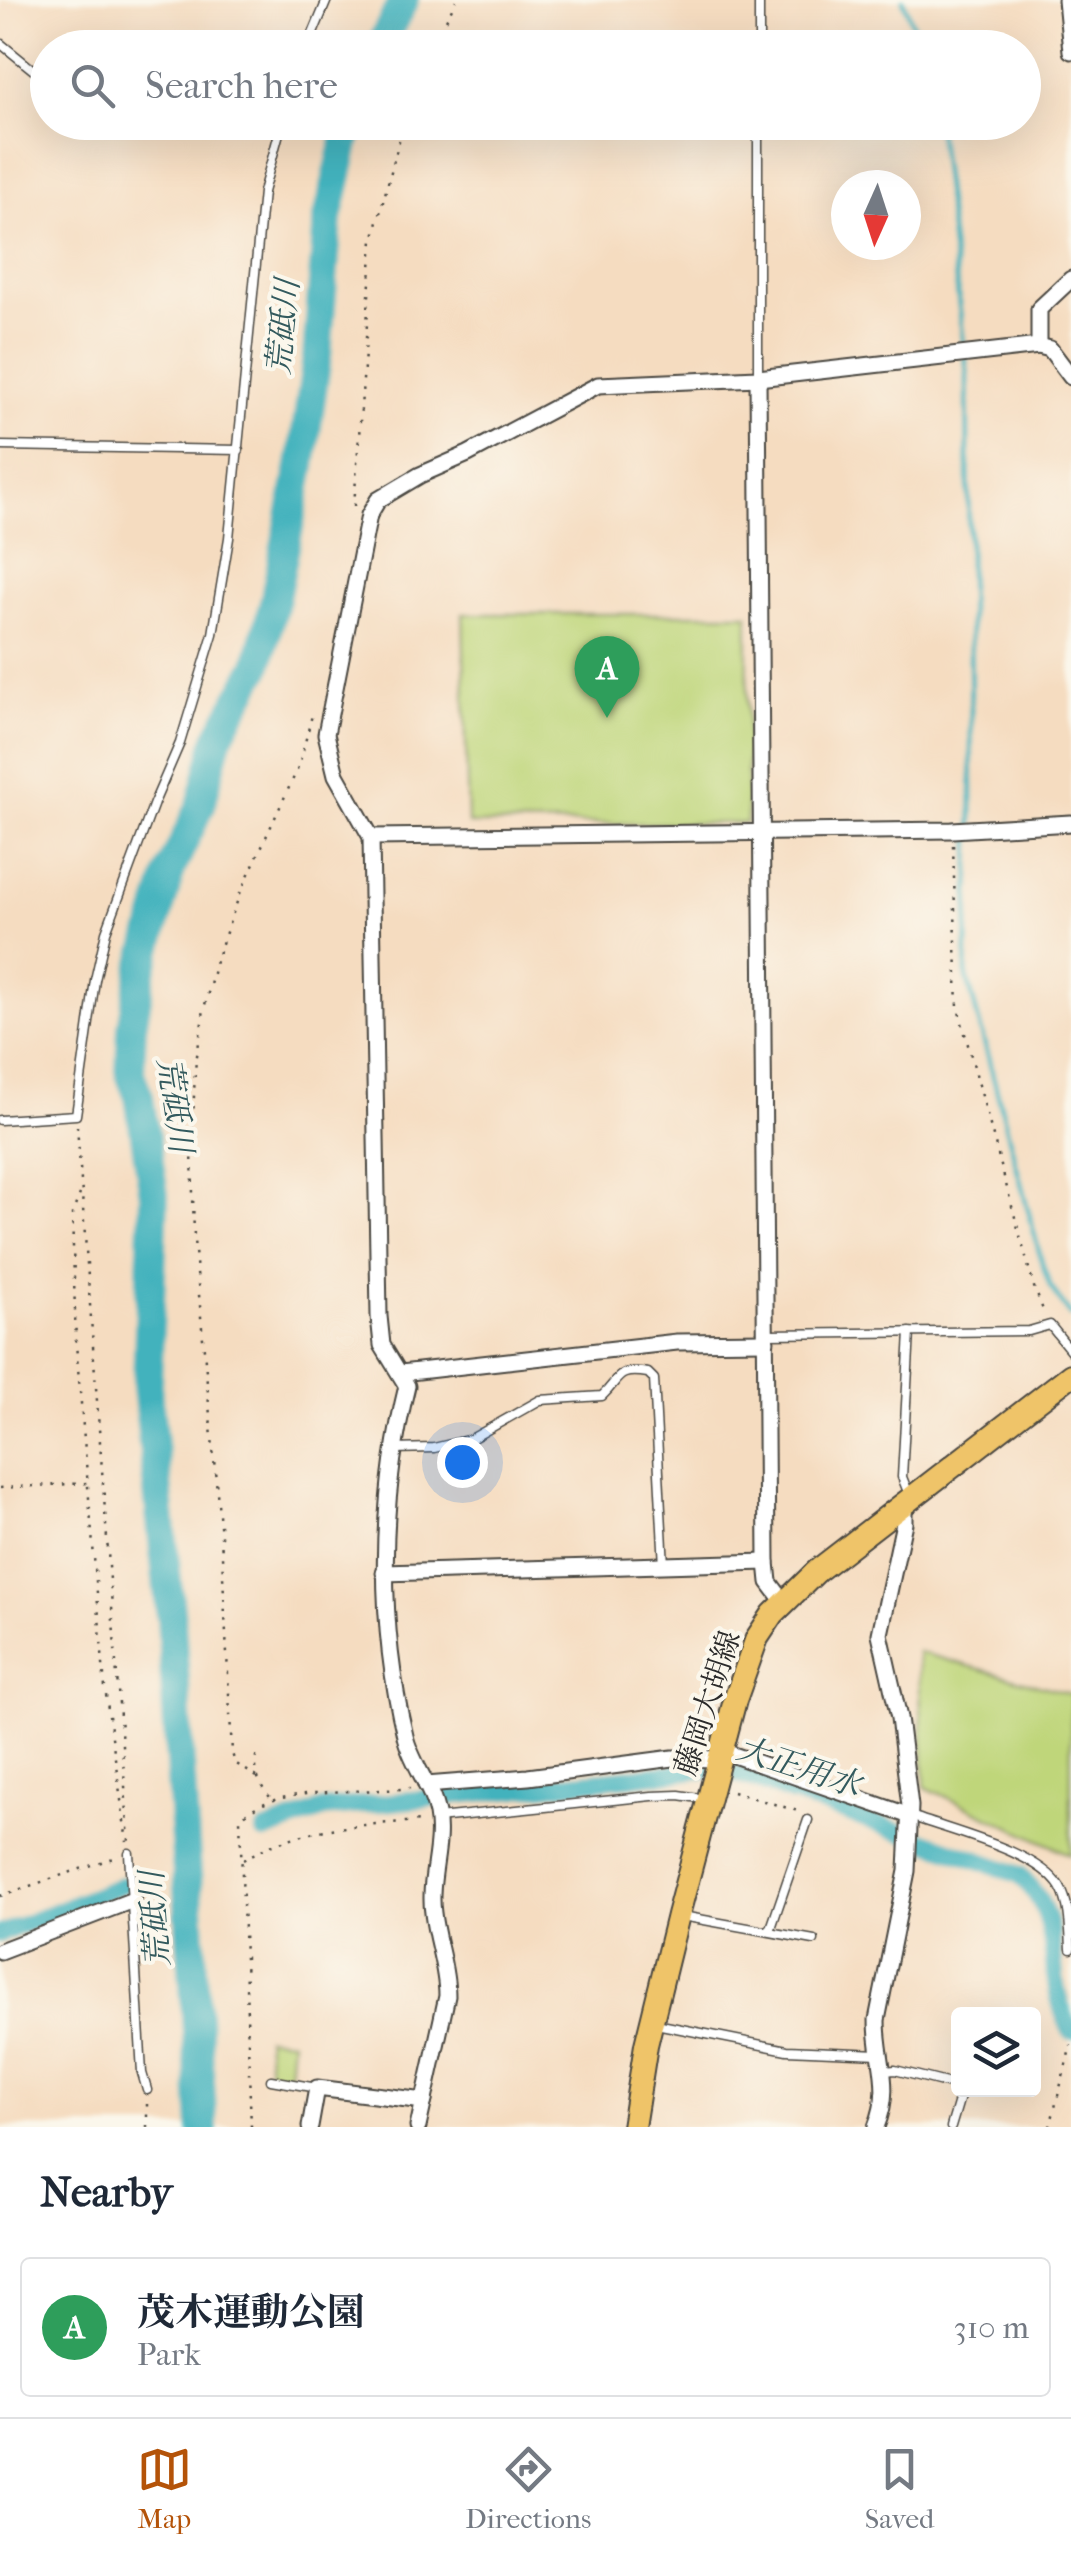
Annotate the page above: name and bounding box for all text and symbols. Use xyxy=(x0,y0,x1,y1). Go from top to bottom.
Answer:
search box xyxy=(30,30,1041,140)
icon: search xyxy=(65,58,120,113)
text: Search here xyxy=(145,63,338,108)
north arrow xyxy=(831,170,921,260)
water label: 荒砥川 xyxy=(260,274,307,377)
pin: A xyxy=(574,636,640,718)
water label: 荒砥川 xyxy=(150,1055,200,1158)
your location xyxy=(437,1437,488,1488)
street label: 藤岡大胡線 xyxy=(668,1626,748,1780)
water label: 大正用水 xyxy=(732,1730,868,1805)
water label: 荒砥川 xyxy=(133,1867,177,1968)
map controls xyxy=(951,2007,1041,2097)
button: layers xyxy=(951,2007,1041,2097)
text: Nearby xyxy=(40,2168,172,2217)
text: 茂木運動公園 xyxy=(137,2290,365,2335)
text: A xyxy=(64,2309,85,2346)
text: 310 m xyxy=(954,2309,1029,2346)
text: Park xyxy=(137,2336,201,2373)
tab: Map xyxy=(137,2442,192,2535)
tab: Directions xyxy=(465,2442,591,2535)
tab: Saved xyxy=(865,2442,934,2535)

